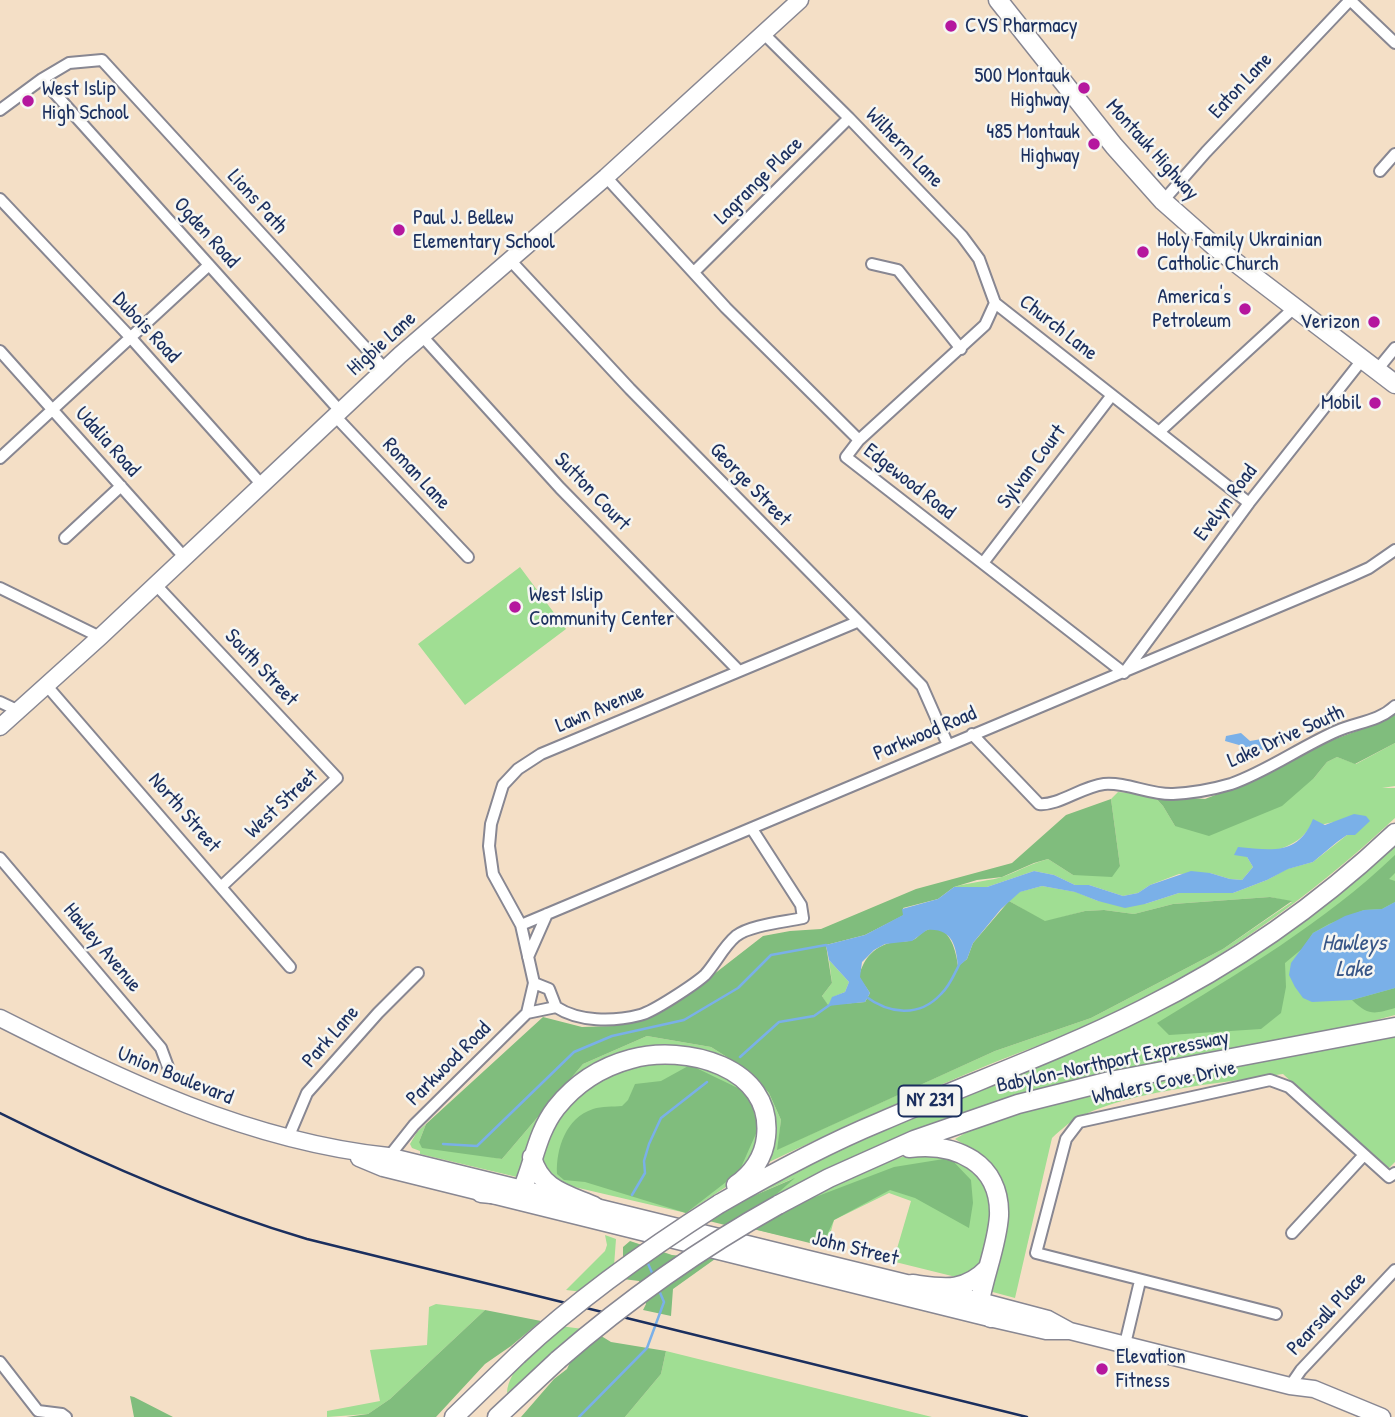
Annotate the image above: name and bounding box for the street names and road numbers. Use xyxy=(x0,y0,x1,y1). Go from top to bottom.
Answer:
street label: Eaton Lane xyxy=(1204,48,1278,124)
street label: Montauk Highway xyxy=(1100,94,1204,206)
street label: Wilherm Lane xyxy=(860,103,948,193)
street label: Lagrange Place xyxy=(710,132,808,230)
street label: Lions Path xyxy=(222,165,292,239)
street label: Ogden Road xyxy=(168,192,244,274)
street label: Dubois Road xyxy=(107,287,185,369)
street label: Church Lane xyxy=(1014,290,1102,366)
street label: Higbie Lane xyxy=(342,306,422,382)
street label: Udalia Road xyxy=(69,402,145,482)
street label: Sylvan Court xyxy=(992,420,1072,514)
street label: Roman Lane xyxy=(377,433,455,515)
street label: George Street xyxy=(704,438,796,532)
street label: Edgewood Road xyxy=(858,438,960,526)
street label: Sutton Court xyxy=(549,448,635,536)
street label: Evelyn Road xyxy=(1189,460,1263,546)
street label: South Street xyxy=(219,624,303,712)
street label: Lawn Avenue xyxy=(552,679,648,739)
street label: Lake Drive South xyxy=(1224,700,1348,774)
street label: Parkwood Road xyxy=(870,701,980,767)
street label: West Street xyxy=(240,764,324,844)
street label: North Street xyxy=(143,768,225,858)
street label: Hawley Avenue xyxy=(57,898,147,998)
street label: Park Lane xyxy=(297,1001,365,1073)
street label: Parkwood Road xyxy=(401,1016,497,1112)
street label: Babylon-Northport Expressway xyxy=(995,1025,1231,1099)
street label: Union Boulevard xyxy=(113,1041,237,1111)
street label: Whalers Cove Drive xyxy=(1090,1055,1238,1111)
road number: NY 231 xyxy=(898,1086,962,1116)
street label: John Street xyxy=(809,1226,901,1272)
street label: Pearsall Place xyxy=(1282,1267,1372,1361)

